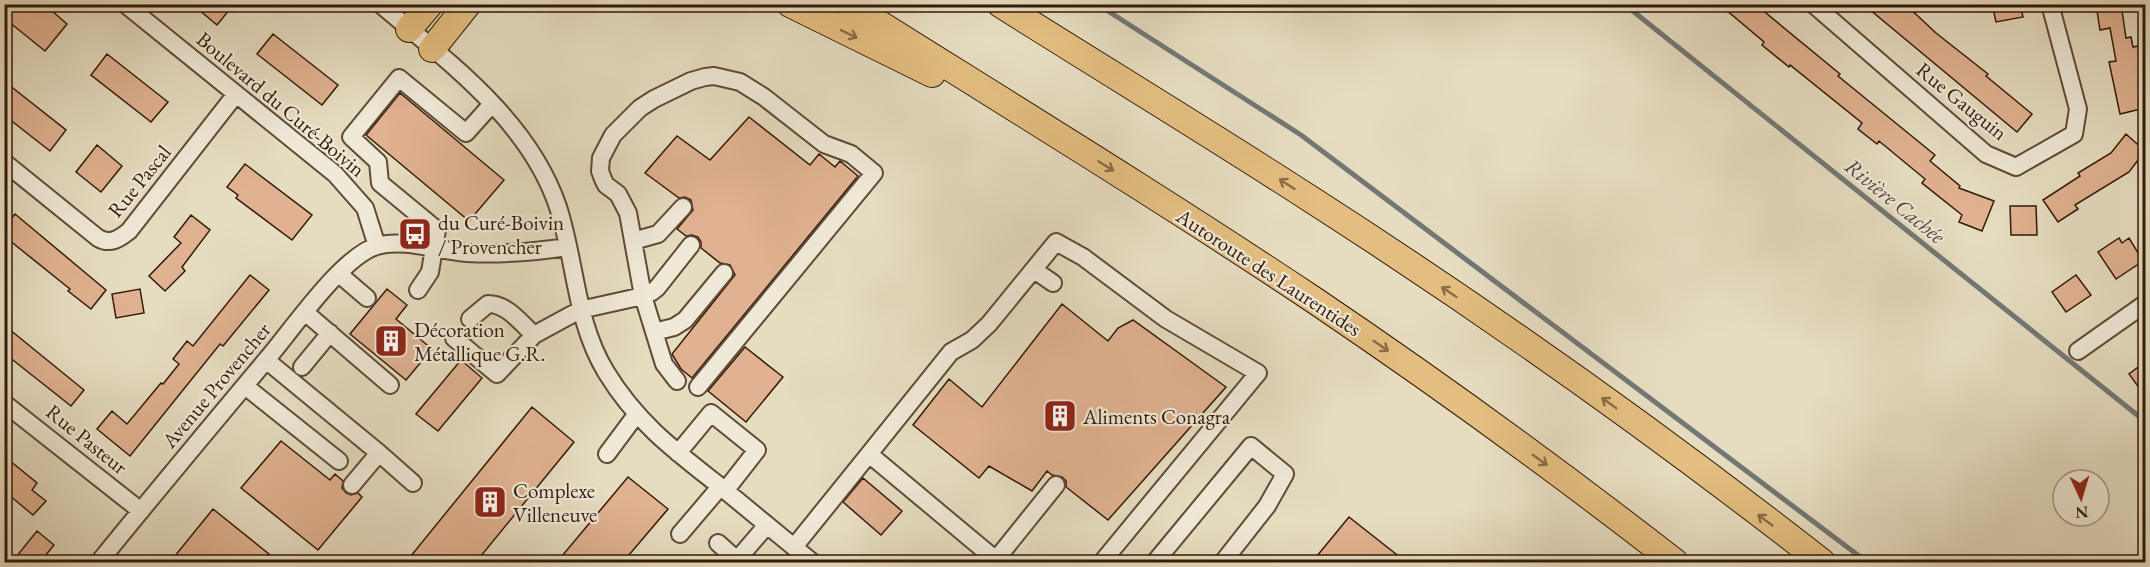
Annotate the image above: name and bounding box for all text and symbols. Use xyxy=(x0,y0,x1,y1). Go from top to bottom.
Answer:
street label: Boulevard du Curé-Boivin xyxy=(191,25,371,183)
one-way arrow xyxy=(840,28,858,40)
street label: Rue Gauguin xyxy=(1911,56,2013,146)
street label: Rue Pascal xyxy=(102,139,176,223)
water label: Rivière Cachée xyxy=(1839,152,1952,251)
one-way arrow xyxy=(1097,159,1114,172)
one-way arrow xyxy=(1279,177,1296,189)
street label: Autoroute des Laurentides xyxy=(1171,202,1367,342)
place label: du Curé-Boivin / Provencher xyxy=(438,209,564,260)
bus stop icon: du Curé-Boivin / Provencher xyxy=(397,216,433,252)
one-way arrow xyxy=(1442,286,1458,298)
place label: Décoration Métallique G.R. xyxy=(414,316,545,367)
street label: Avenue Provencher xyxy=(155,317,276,454)
building icon: Décoration Métallique G.R. xyxy=(373,323,409,359)
one-way arrow xyxy=(1373,340,1389,352)
one-way arrow xyxy=(1602,397,1618,409)
street label: Rue Pasteur xyxy=(41,398,133,480)
building icon: Aliments Conagra xyxy=(1042,398,1078,434)
place label: Aliments Conagra xyxy=(1082,403,1231,430)
one-way arrow xyxy=(1531,454,1547,466)
north arrow xyxy=(2051,468,2111,528)
place label: Complexe Villeneuve xyxy=(513,477,597,528)
building icon: Complexe Villeneuve xyxy=(472,484,508,520)
text: N xyxy=(2075,502,2089,523)
one-way arrow xyxy=(1758,513,1774,526)

